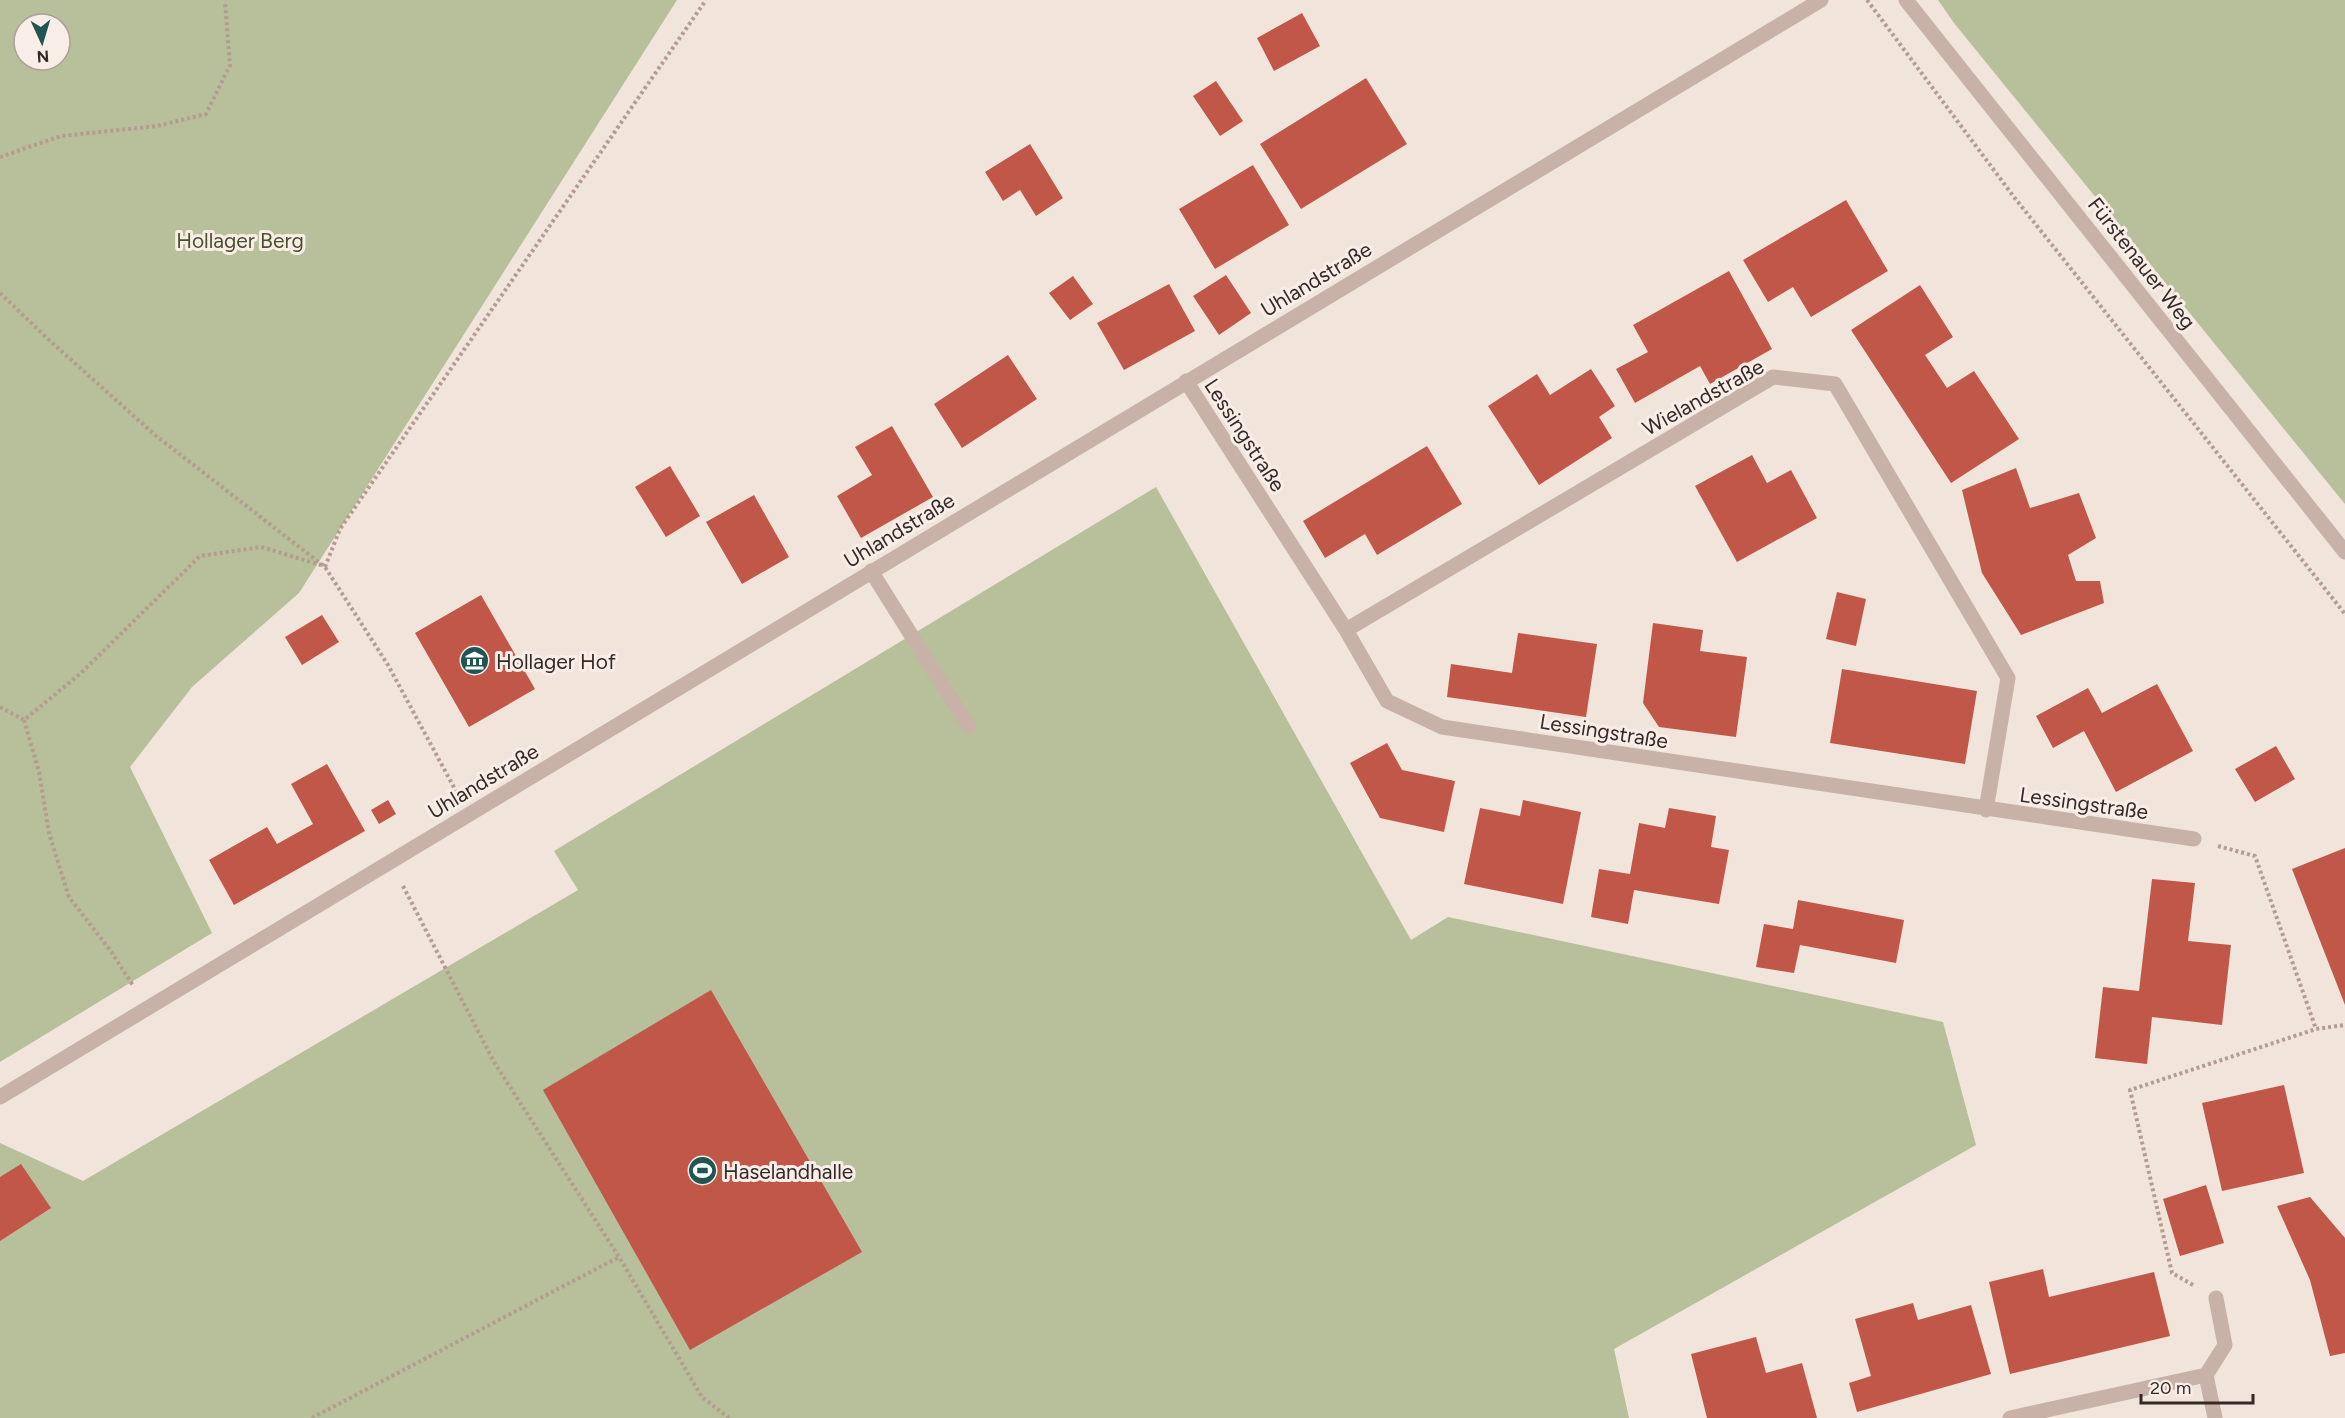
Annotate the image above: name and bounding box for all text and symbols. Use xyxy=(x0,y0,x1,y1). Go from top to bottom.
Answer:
north arrow xyxy=(12,12,72,72)
text: N xyxy=(36,47,50,66)
street label: Fürstenauer Weg xyxy=(2083,192,2201,334)
park label: Hollager Berg xyxy=(176,228,304,253)
street label: Uhlandstraße xyxy=(1256,236,1376,322)
street label: Wielandstraße xyxy=(1638,353,1768,441)
street label: Lessingstraße xyxy=(1199,374,1291,496)
street label: Uhlandstraße xyxy=(839,487,959,573)
museum icon: Hollager Hof xyxy=(459,645,491,677)
place label: Hollager Hof xyxy=(496,649,616,674)
street label: Lessingstraße xyxy=(1538,709,1670,753)
street label: Uhlandstraße xyxy=(423,738,543,824)
street label: Lessingstraße xyxy=(2018,782,2150,824)
sports icon: Haselandhalle xyxy=(686,1155,718,1187)
place label: Haselandhalle xyxy=(723,1159,853,1184)
scale bar xyxy=(2141,1367,2254,1405)
text: 20 m xyxy=(2150,1377,2191,1399)

